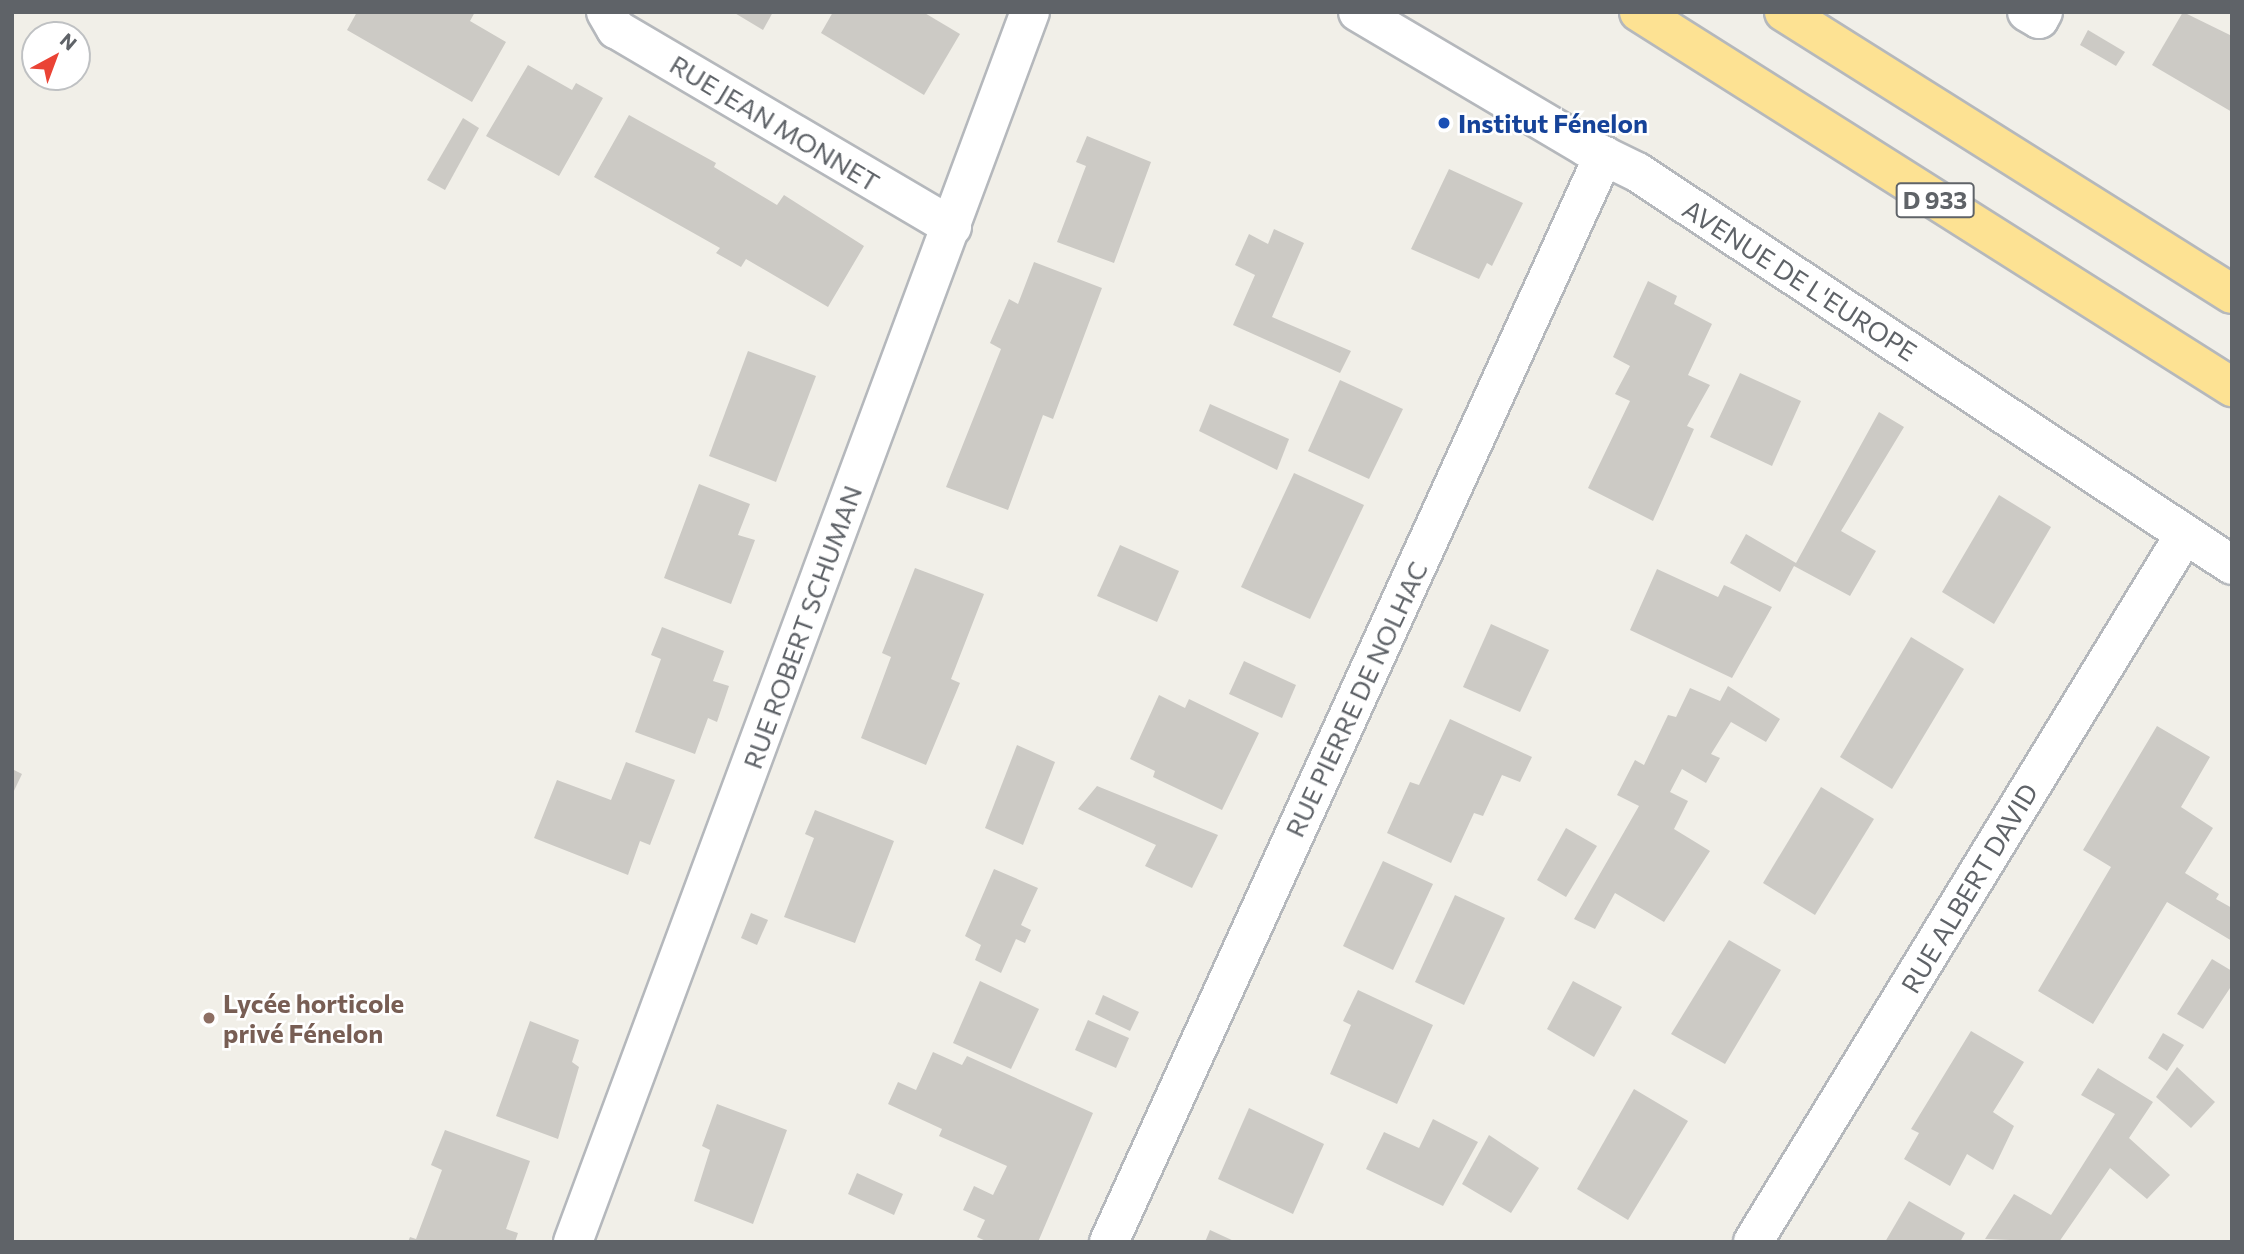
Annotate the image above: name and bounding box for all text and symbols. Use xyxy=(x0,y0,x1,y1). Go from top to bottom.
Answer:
north arrow xyxy=(21,21,91,91)
text: N xyxy=(56,28,82,55)
street label: RUE JEAN MONNET xyxy=(665,48,885,198)
place label: Institut Fénelon xyxy=(1458,107,1648,139)
marker: Institut Fénelon xyxy=(1436,115,1452,131)
road number: D 933 xyxy=(1895,180,1975,220)
street label: AVENUE DE L'EUROPE xyxy=(1677,193,1923,367)
street label: RUE ROBERT SCHUMAN xyxy=(736,481,868,773)
street label: RUE PIERRE DE NOLHAC xyxy=(1278,556,1434,842)
street label: RUE ALBERT DAVID xyxy=(1894,778,2044,998)
place label: Lycée horticole privé Fénelon xyxy=(223,987,404,1048)
marker: Lycée horticole privé Fénelon xyxy=(201,1010,217,1026)

